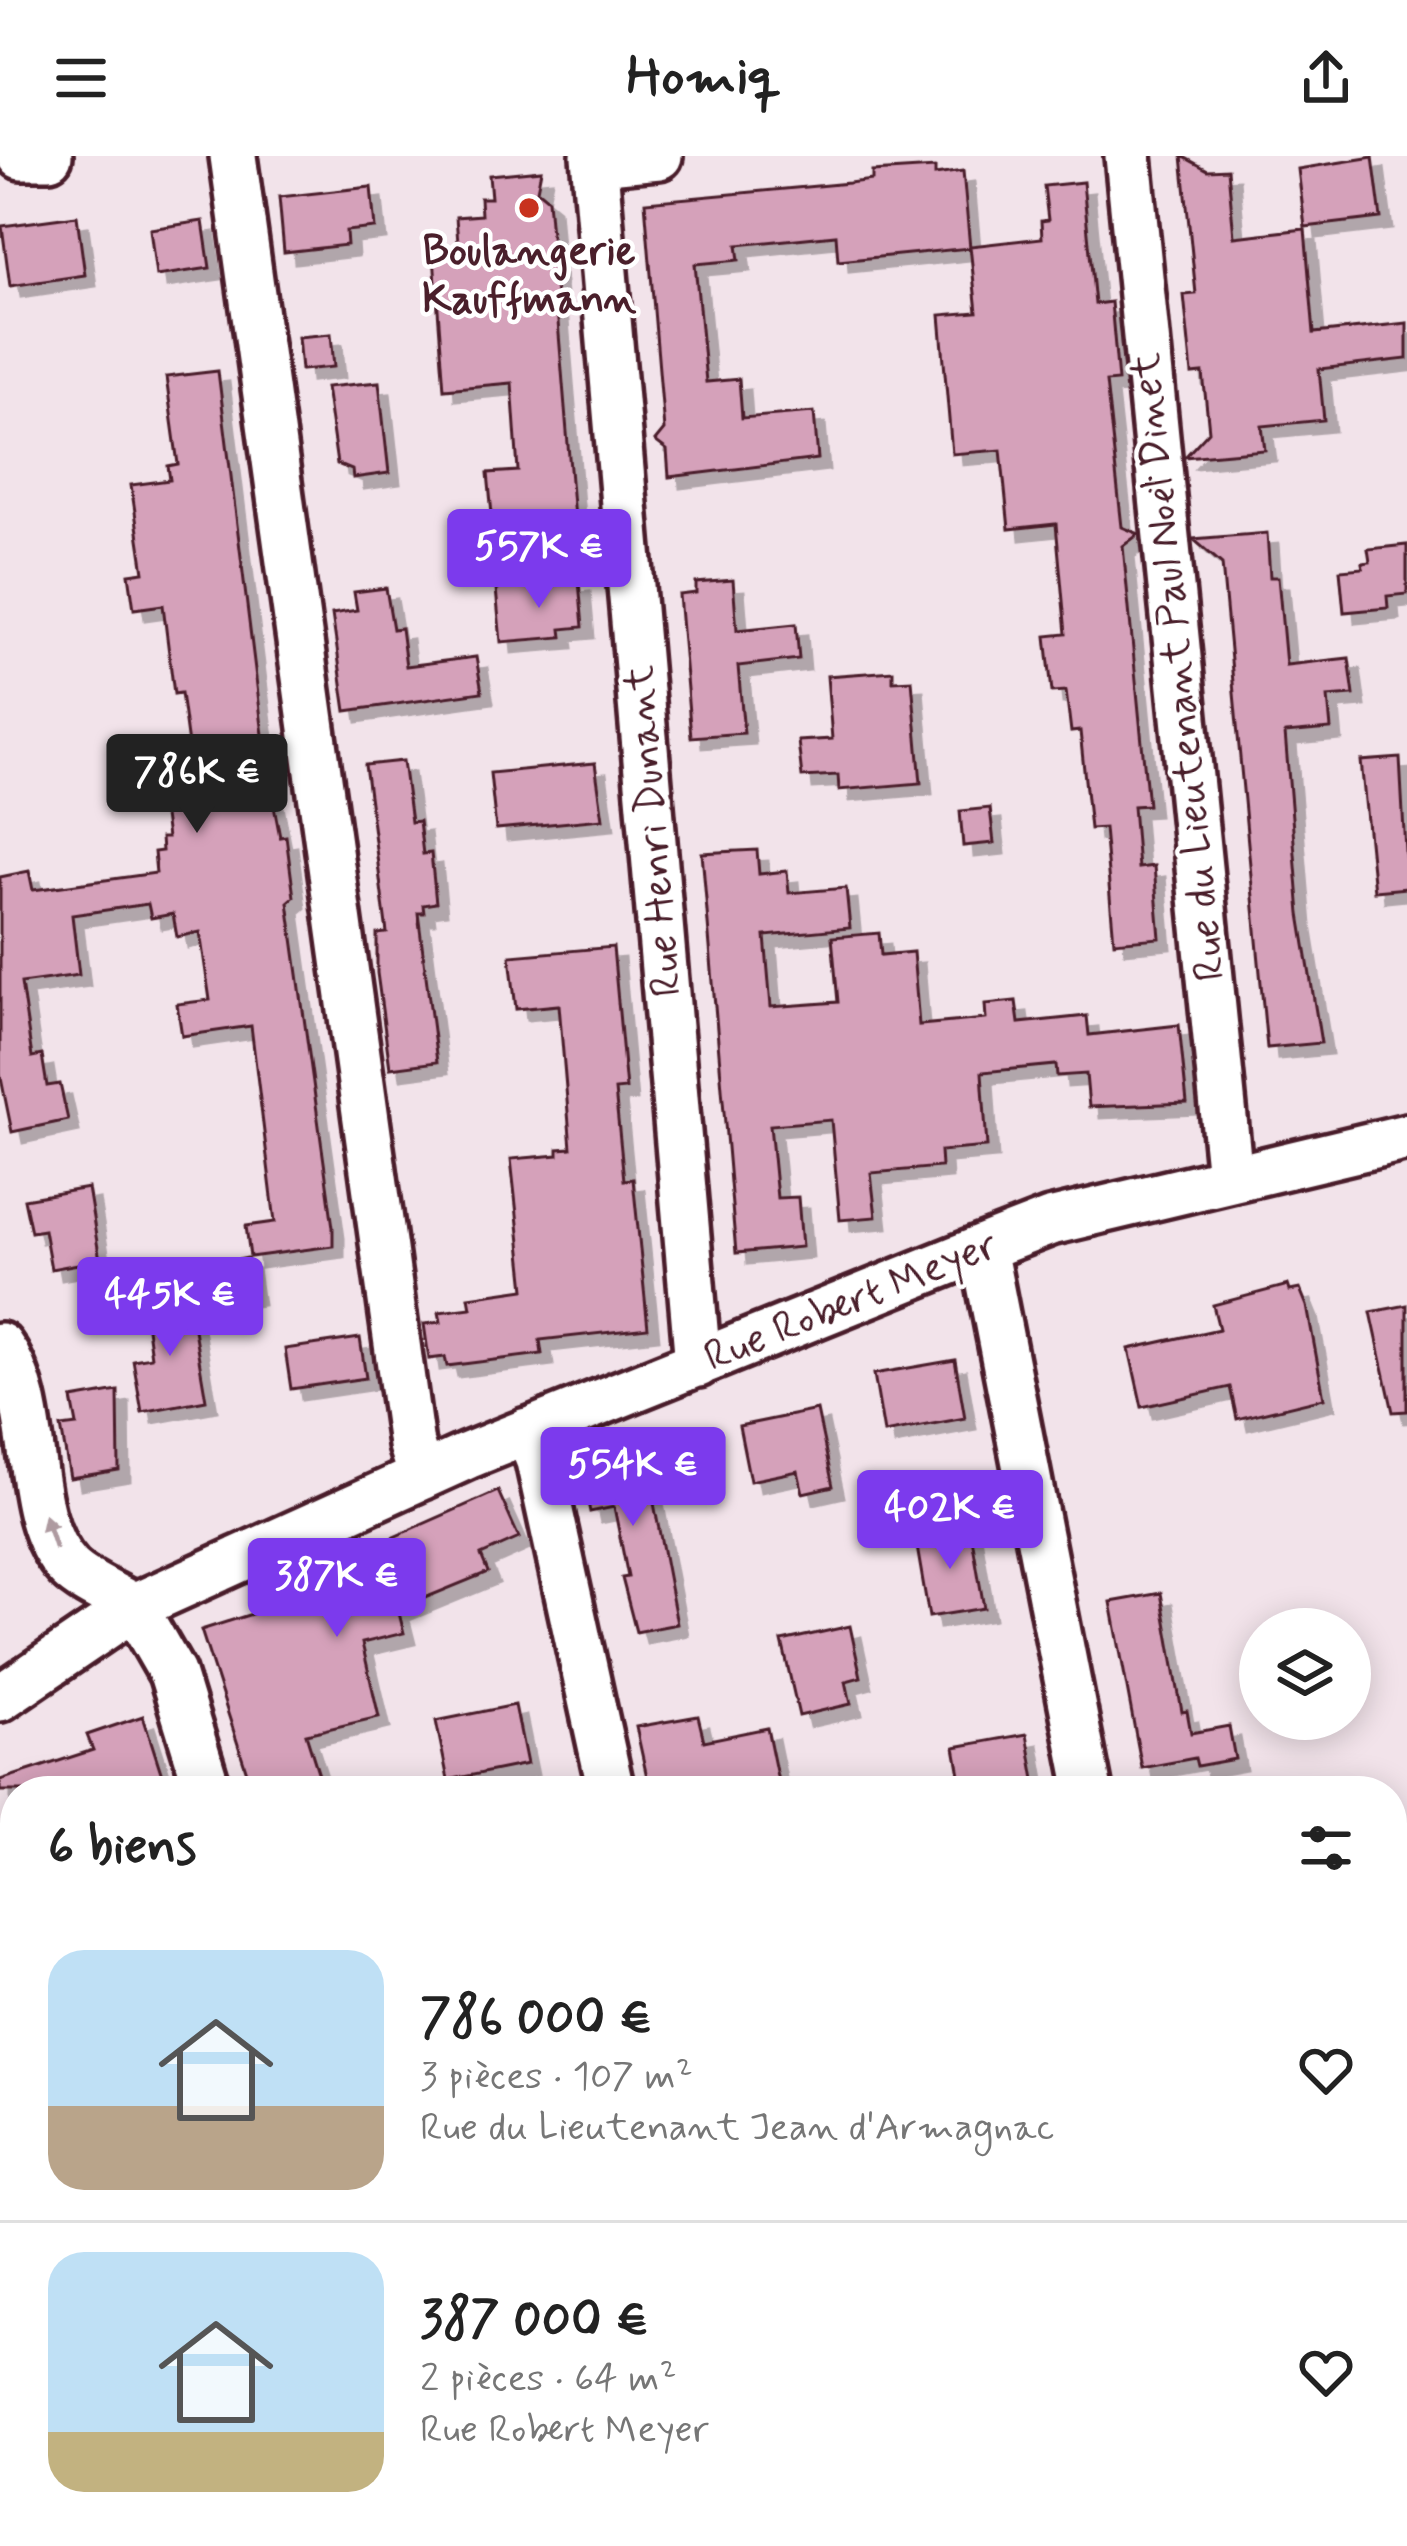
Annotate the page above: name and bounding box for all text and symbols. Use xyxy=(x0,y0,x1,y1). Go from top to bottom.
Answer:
text: Homiq xyxy=(626,43,781,114)
icon: menu xyxy=(48,45,114,111)
icon: share xyxy=(1293,45,1359,111)
marker: Boulangerie Kauffmann xyxy=(516,195,542,221)
place label: Boulangerie Kauffmann xyxy=(422,225,636,328)
street label: Rue du Lieutenant Paul Noël Dinet xyxy=(1119,350,1239,984)
pin: 557K € xyxy=(441,509,637,611)
text: 557K € xyxy=(474,522,604,573)
street label: Rue Henri Dunant xyxy=(612,663,696,999)
pin: 786K € xyxy=(99,734,295,836)
text: 786K € xyxy=(133,747,261,798)
street label: Rue Robert Meyer xyxy=(697,1218,1006,1386)
pin: 445K € xyxy=(72,1257,268,1359)
text: 445K € xyxy=(104,1270,236,1321)
pin: 554K € xyxy=(535,1427,731,1529)
text: 554K € xyxy=(568,1440,698,1491)
pin: 402K € xyxy=(852,1470,1048,1572)
text: 402K € xyxy=(884,1483,1016,1534)
one-way arrow xyxy=(40,1514,59,1550)
pin: 387K € xyxy=(239,1538,435,1640)
text: 387K € xyxy=(275,1551,399,1602)
map controls xyxy=(1239,1608,1371,1740)
button: layers xyxy=(1239,1608,1371,1740)
text: 6 biens xyxy=(48,1815,196,1881)
icon: filters xyxy=(1293,1815,1359,1881)
text: 786 000 € xyxy=(420,1986,652,2052)
icon: home xyxy=(144,1998,288,2142)
icon: heart xyxy=(1293,2037,1359,2103)
text: 3 pièces · 107 m² xyxy=(420,2052,693,2103)
text: Rue du Lieutenant Jean d'Armagnac xyxy=(420,2103,1054,2154)
text: 387 000 € xyxy=(420,2288,649,2354)
icon: home xyxy=(144,2300,288,2444)
icon: heart xyxy=(1293,2339,1359,2405)
text: 2 pièces · 64 m² xyxy=(420,2354,677,2405)
text: Rue Robert Meyer xyxy=(420,2405,709,2456)

